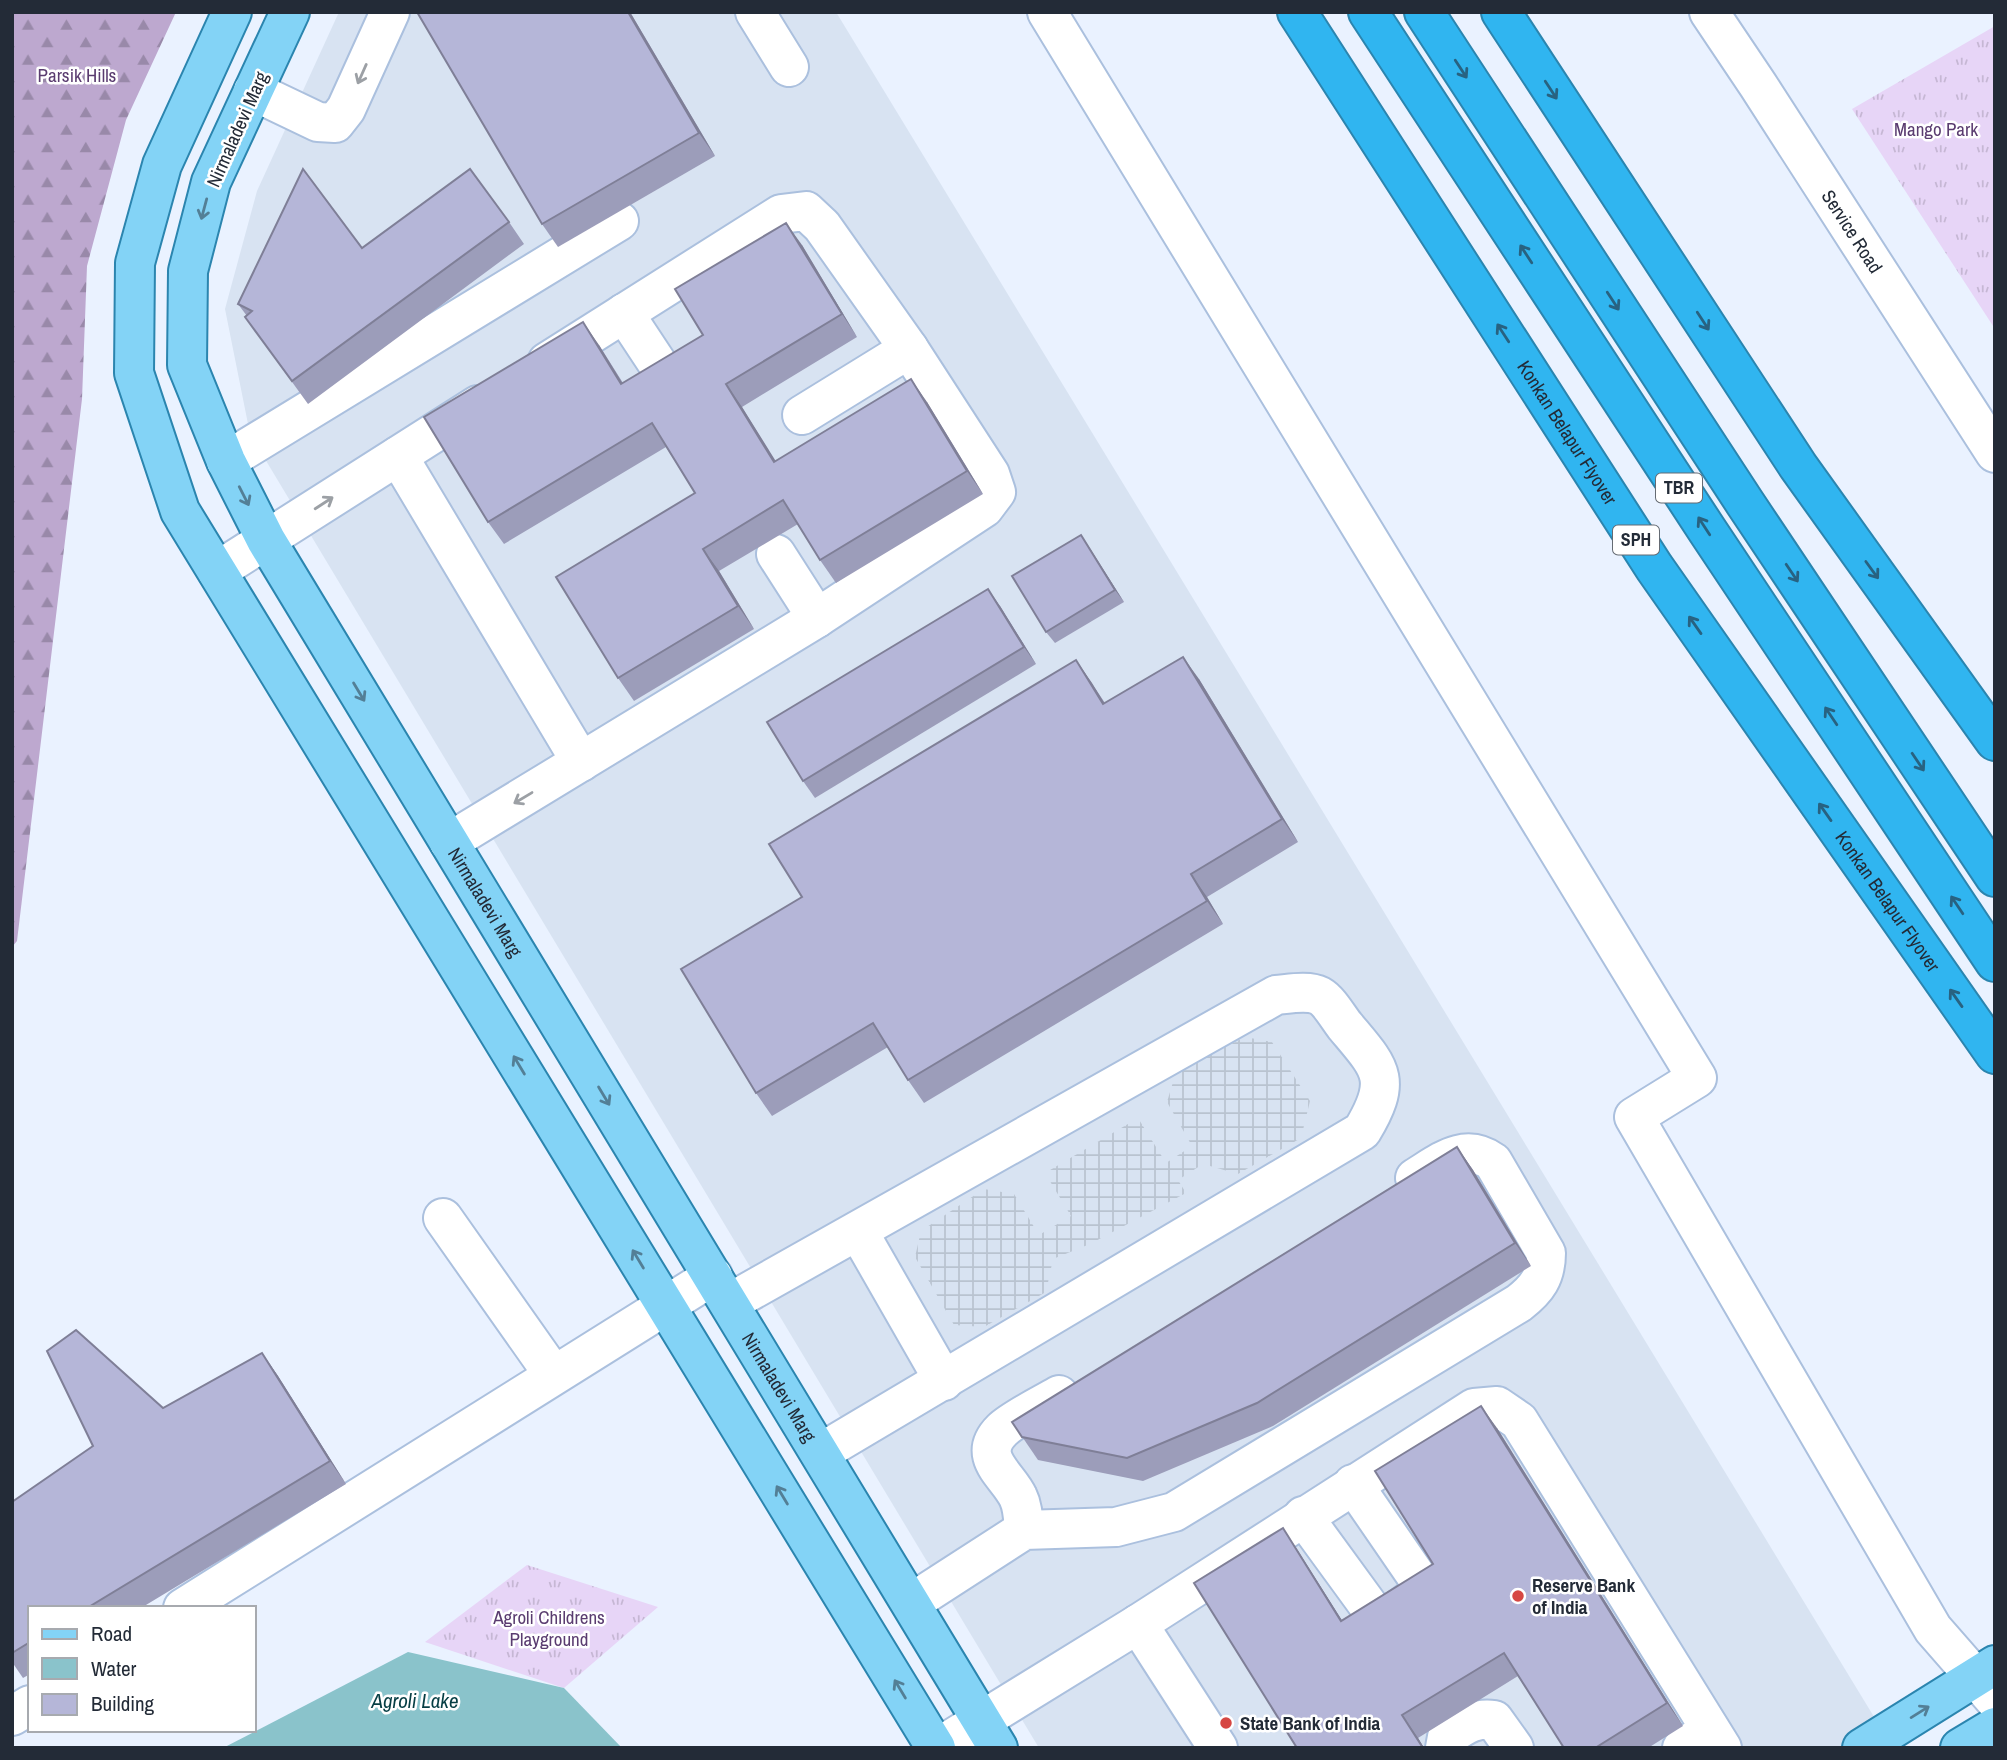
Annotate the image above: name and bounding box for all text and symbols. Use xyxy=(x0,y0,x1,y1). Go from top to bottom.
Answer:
one-way arrow xyxy=(1455,59,1469,79)
park label: Parsik Hills xyxy=(38,62,117,88)
one-way arrow xyxy=(355,63,368,85)
street label: Nirmaladevi Marg xyxy=(200,67,274,191)
one-way arrow xyxy=(1544,80,1559,99)
park label: Mango Park xyxy=(1894,116,1978,142)
street label: Service Road xyxy=(1816,185,1889,278)
one-way arrow xyxy=(197,197,210,220)
one-way arrow xyxy=(1519,245,1534,264)
one-way arrow xyxy=(1605,291,1620,310)
one-way arrow xyxy=(1696,311,1710,331)
one-way arrow xyxy=(1495,324,1510,343)
street label: Konkan Belapur Flyover xyxy=(1512,355,1624,510)
road number: TBR xyxy=(1656,474,1702,502)
one-way arrow xyxy=(238,485,252,506)
one-way arrow xyxy=(313,496,333,510)
one-way arrow xyxy=(1697,517,1711,537)
road number: SPH xyxy=(1613,526,1659,554)
one-way arrow xyxy=(1865,560,1879,579)
one-way arrow xyxy=(1785,562,1799,582)
one-way arrow xyxy=(1688,616,1702,636)
one-way arrow xyxy=(352,682,366,702)
one-way arrow xyxy=(1823,706,1837,726)
one-way arrow xyxy=(1911,752,1925,771)
one-way arrow xyxy=(513,791,533,805)
one-way arrow xyxy=(1818,803,1832,822)
street label: Konkan Belapur Flyover xyxy=(1830,826,1947,978)
street label: Nirmaladevi Marg xyxy=(442,842,529,962)
one-way arrow xyxy=(1950,896,1964,915)
one-way arrow xyxy=(1949,989,1963,1008)
one-way arrow xyxy=(512,1056,526,1076)
one-way arrow xyxy=(597,1086,611,1106)
one-way arrow xyxy=(630,1250,644,1270)
street label: Nirmaladevi Marg xyxy=(736,1327,823,1447)
one-way arrow xyxy=(774,1486,788,1506)
place label: Reserve Bank of India xyxy=(1532,1572,1635,1620)
marker: Reserve Bank of India xyxy=(1510,1588,1526,1604)
park label: Agroli Childrens Playground xyxy=(492,1604,605,1652)
legend xyxy=(28,1606,256,1732)
text: Road xyxy=(91,1619,132,1648)
text: Water xyxy=(91,1654,137,1683)
one-way arrow xyxy=(893,1680,907,1700)
water label: Agroli Lake xyxy=(370,1686,459,1715)
text: Building xyxy=(91,1689,155,1718)
one-way arrow xyxy=(1910,1704,1930,1718)
place label: State Bank of India xyxy=(1240,1710,1381,1736)
marker: State Bank of India xyxy=(1218,1715,1234,1731)

